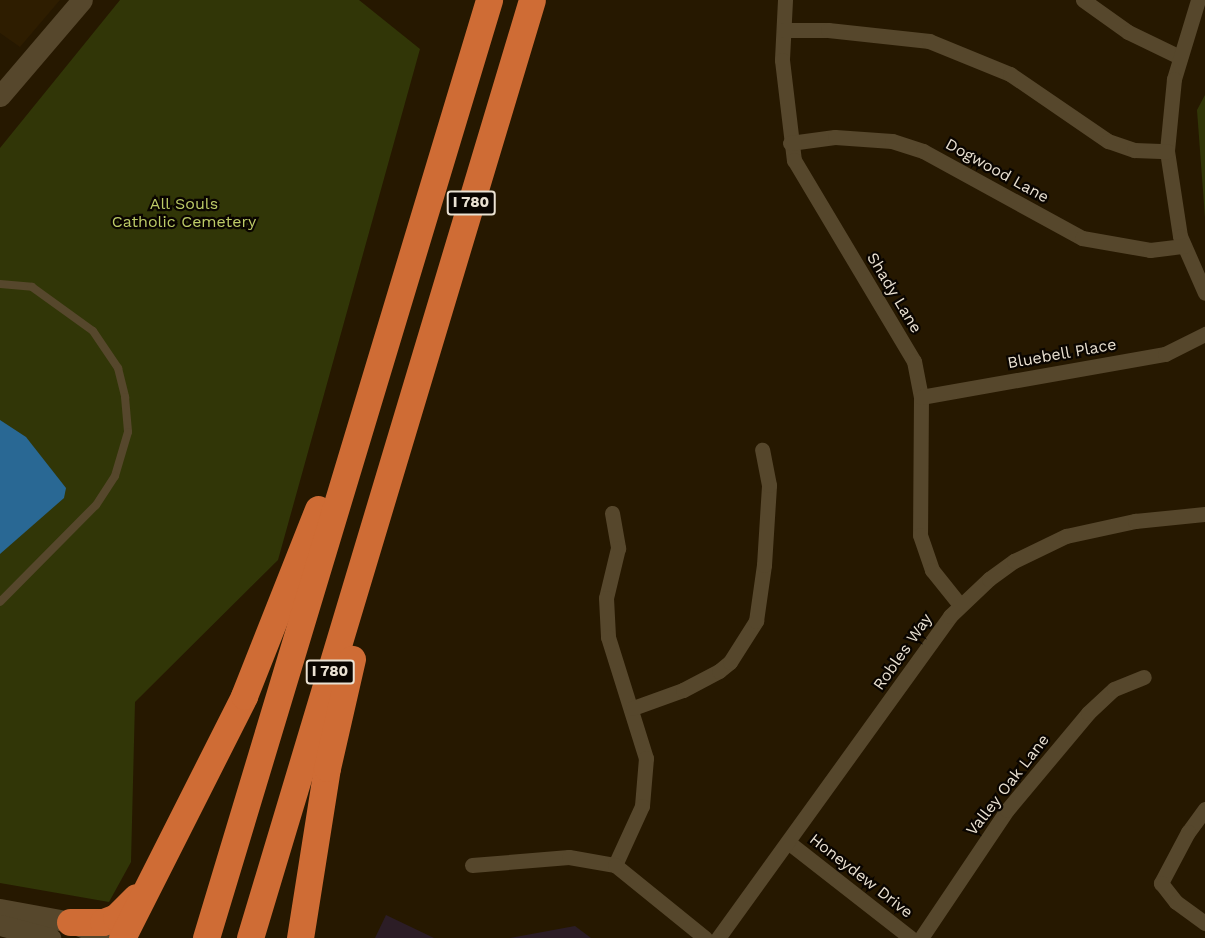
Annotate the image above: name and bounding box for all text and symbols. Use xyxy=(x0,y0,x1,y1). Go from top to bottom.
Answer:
street label: Dogwood Lane xyxy=(942,135,1052,207)
road number: I 780 xyxy=(446,191,496,215)
park label: All Souls Catholic Cemetery xyxy=(112,194,256,232)
street label: Shady Lane xyxy=(862,249,926,337)
street label: Bluebell Place xyxy=(1006,335,1118,373)
street label: Robles Way xyxy=(869,610,937,694)
road number: I 780 xyxy=(304,660,356,684)
street label: Valley Oak Lane xyxy=(962,730,1054,840)
street label: Honeydew Drive xyxy=(805,830,917,922)

